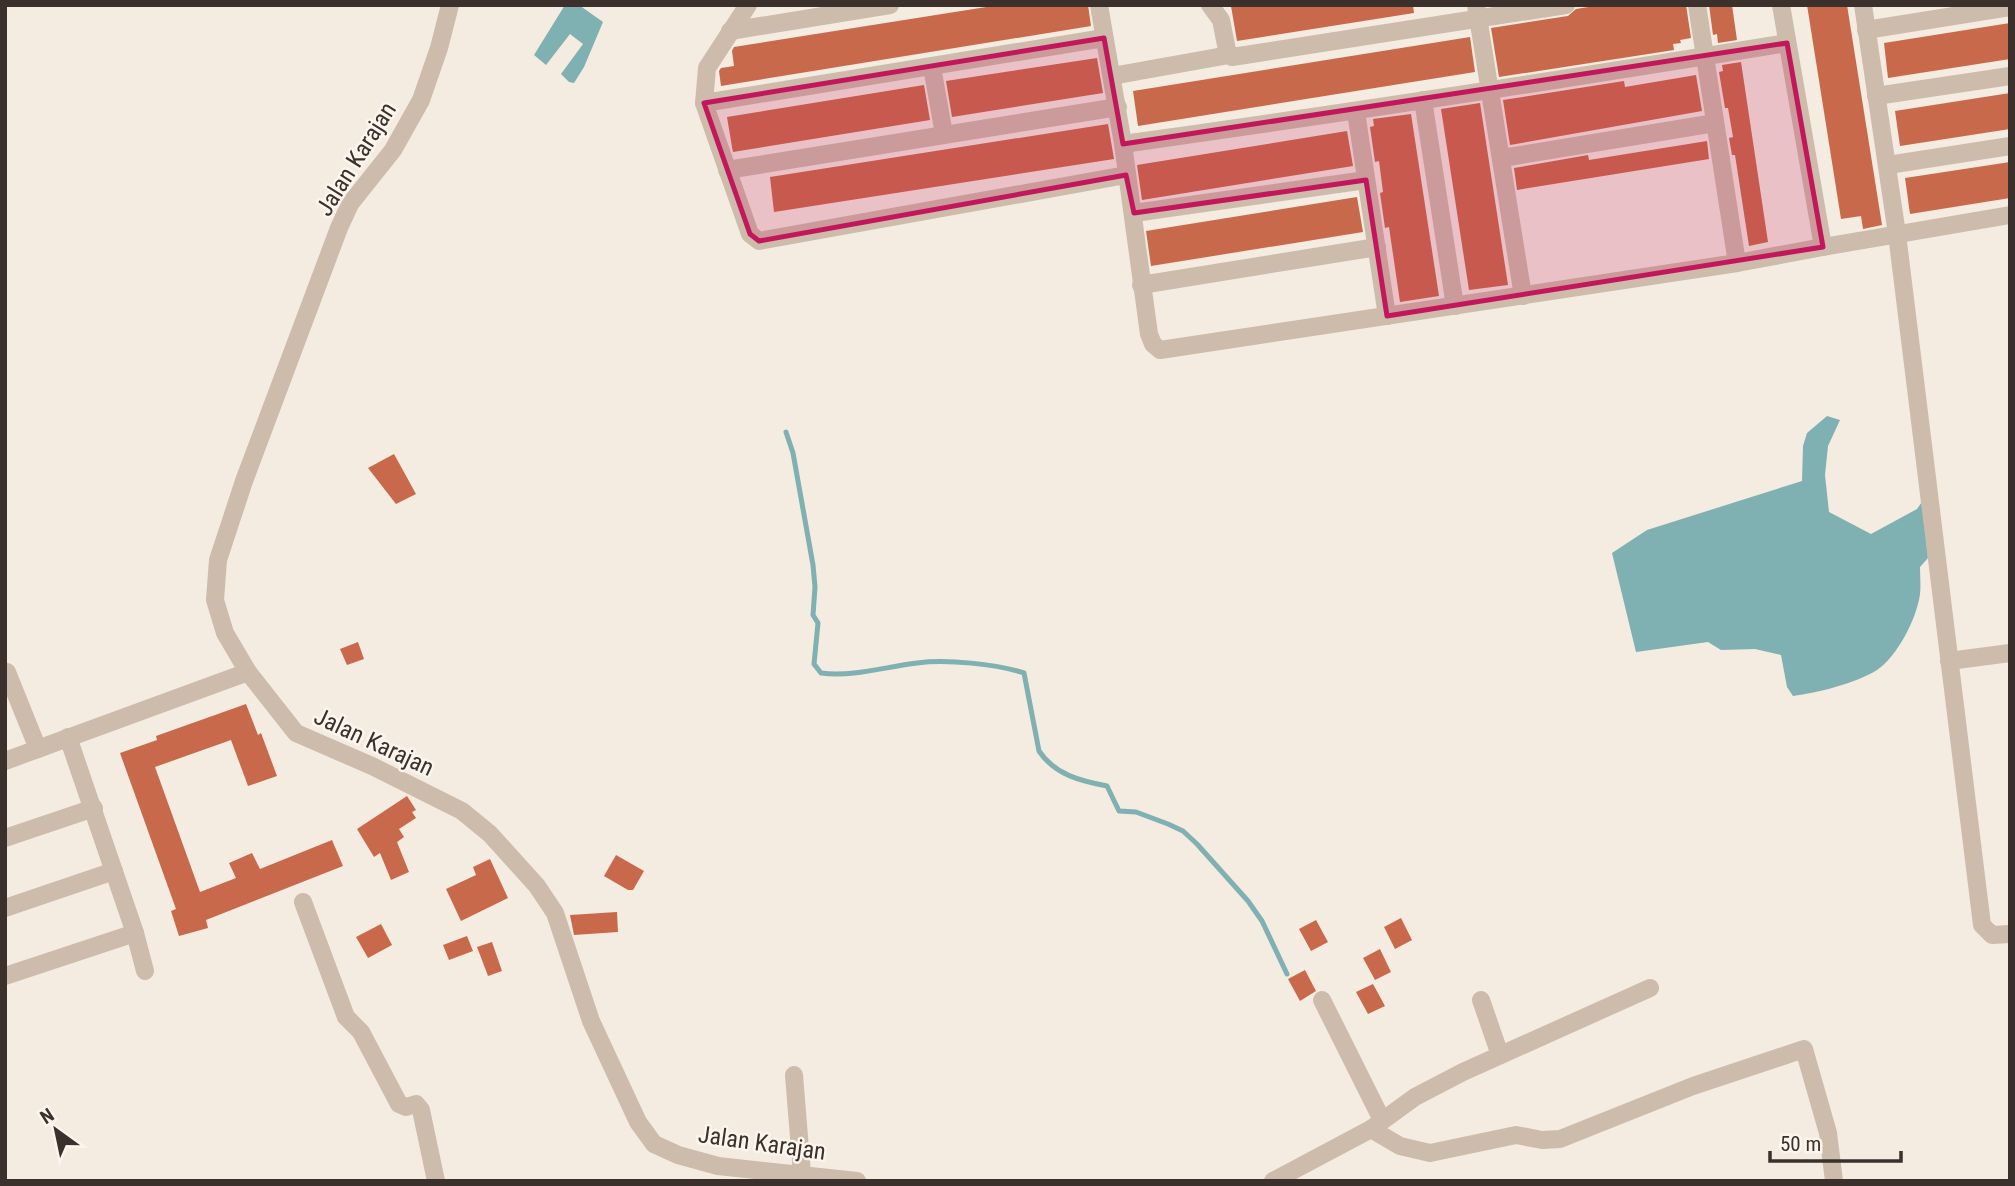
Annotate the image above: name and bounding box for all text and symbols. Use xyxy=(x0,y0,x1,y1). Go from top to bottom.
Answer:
street label: Jalan Karajan xyxy=(310,97,402,221)
street label: Jalan Karajan xyxy=(310,702,438,782)
north arrow xyxy=(21,1095,91,1165)
text: N xyxy=(36,1103,58,1129)
street label: Jalan Karajan xyxy=(696,1120,828,1166)
scale bar xyxy=(1770,1120,1901,1164)
text: 50 m xyxy=(1780,1132,1821,1156)

